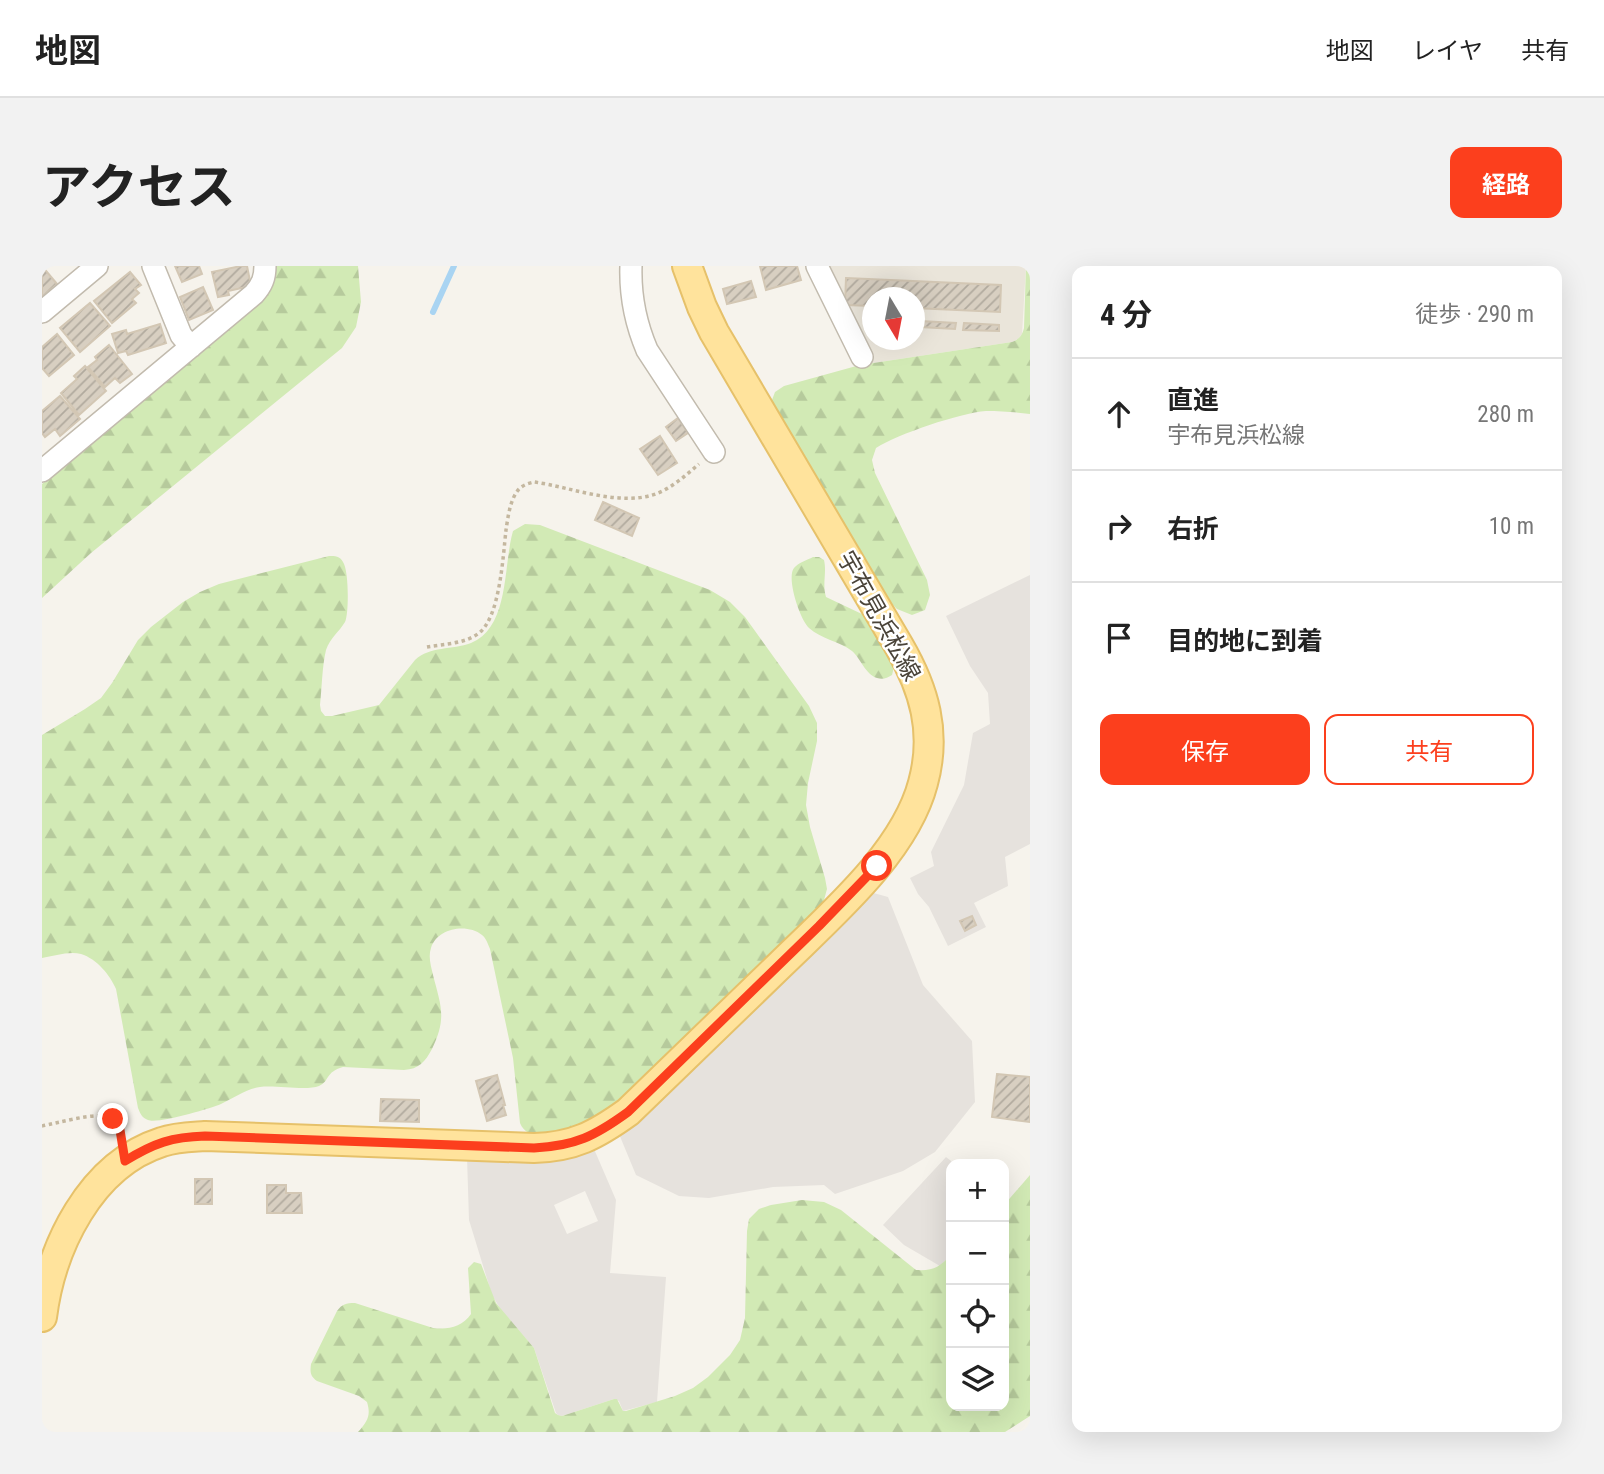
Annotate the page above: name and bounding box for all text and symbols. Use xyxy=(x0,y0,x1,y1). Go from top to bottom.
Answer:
text: 地図 xyxy=(35,31,101,70)
text: 地図 xyxy=(1326,37,1374,65)
text: レイヤ xyxy=(1412,37,1483,65)
text: 共有 xyxy=(1521,37,1569,65)
button: 経路 xyxy=(1450,147,1562,218)
text: アクセス xyxy=(42,159,236,216)
north arrow xyxy=(862,287,925,350)
text: 4 分 xyxy=(1100,297,1152,332)
text: 徒歩 · 290 m xyxy=(1415,301,1534,328)
text: 直進 xyxy=(1167,385,1219,415)
icon: ahead xyxy=(1100,395,1138,433)
text: 280 m xyxy=(1477,401,1534,428)
text: 宇布見浜松線 xyxy=(1167,422,1305,449)
icon: right xyxy=(1100,507,1138,545)
text: 10 m xyxy=(1489,513,1534,540)
text: 右折 xyxy=(1167,514,1219,544)
street label: 宇布見浜松線 xyxy=(832,546,926,686)
icon: arrive xyxy=(1100,619,1138,657)
text: 目的地に到着 xyxy=(1167,626,1323,656)
button: 保存 xyxy=(1100,714,1310,785)
button: 共有 xyxy=(1324,714,1534,785)
route start xyxy=(861,850,892,881)
route end xyxy=(97,1103,128,1134)
map controls xyxy=(946,1159,1009,1411)
button: + xyxy=(946,1159,1009,1222)
button: − xyxy=(946,1222,1009,1285)
button: locate xyxy=(946,1285,1009,1348)
button: layers xyxy=(946,1348,1009,1411)

